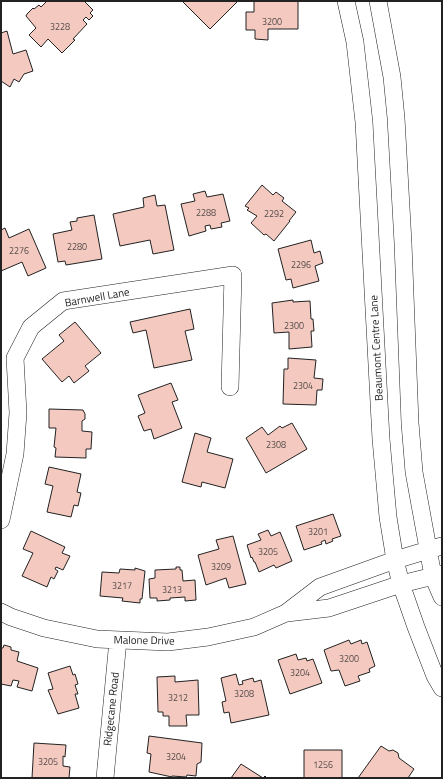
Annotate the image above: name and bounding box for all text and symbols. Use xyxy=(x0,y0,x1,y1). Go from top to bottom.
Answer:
house number: 3200 xyxy=(262,15,282,28)
house number: 3228 xyxy=(50,20,70,33)
house number: 2288 xyxy=(196,206,216,219)
house number: 2292 xyxy=(264,207,284,220)
house number: 2280 xyxy=(67,240,87,253)
house number: 2276 xyxy=(9,244,29,257)
house number: 2296 xyxy=(291,258,311,271)
street label: Barnwell Lane xyxy=(63,283,131,311)
street label: Beaumont Centre Lane xyxy=(365,294,387,401)
house number: 2300 xyxy=(284,319,304,332)
house number: 2304 xyxy=(293,379,313,392)
house number: 2308 xyxy=(266,438,286,451)
house number: 3201 xyxy=(308,525,328,538)
house number: 3205 xyxy=(258,545,278,558)
house number: 3209 xyxy=(211,560,231,573)
house number: 3217 xyxy=(112,579,132,592)
house number: 3213 xyxy=(162,583,182,596)
street label: Malone Drive xyxy=(113,631,175,649)
house number: 3200 xyxy=(339,652,359,665)
house number: 3204 xyxy=(290,666,310,679)
street label: Ridgecane Road xyxy=(99,671,123,747)
house number: 3208 xyxy=(234,687,254,700)
house number: 3212 xyxy=(168,691,188,704)
house number: 3204 xyxy=(166,750,186,763)
house number: 3205 xyxy=(38,755,58,768)
house number: 1256 xyxy=(313,758,333,771)

